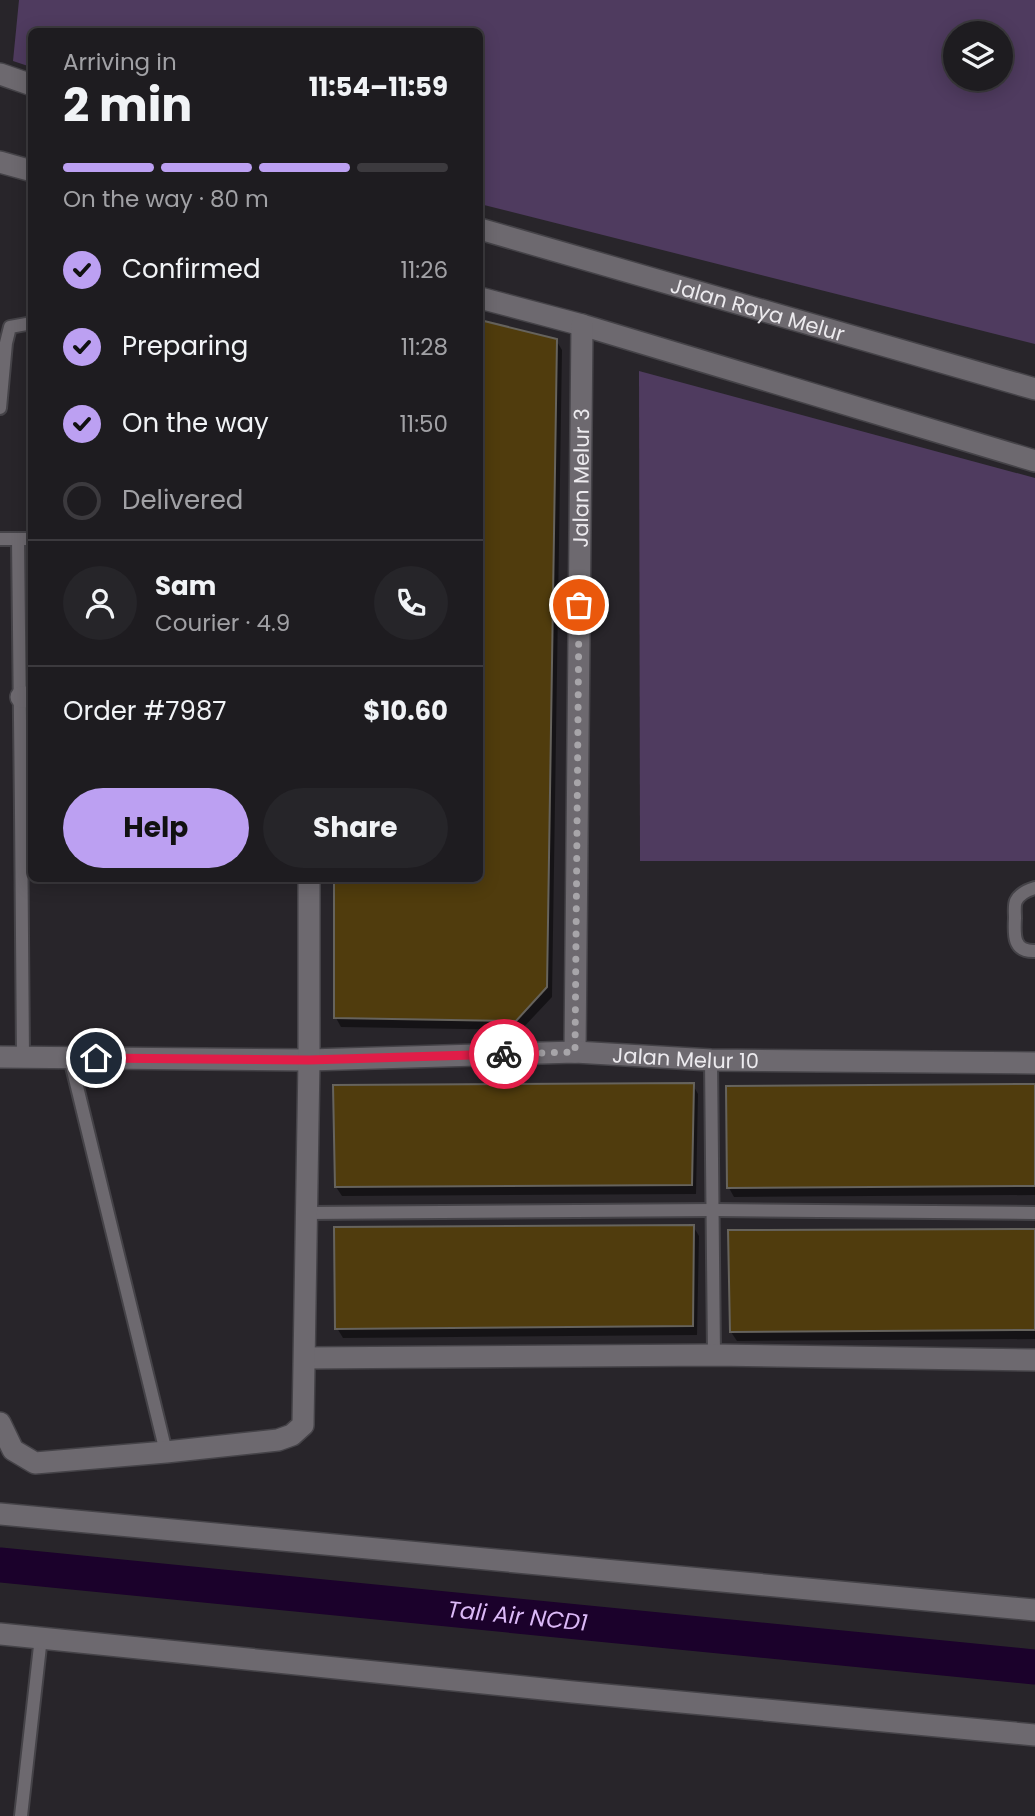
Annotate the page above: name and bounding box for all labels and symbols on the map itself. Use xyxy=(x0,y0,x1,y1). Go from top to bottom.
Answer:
street label: Jalan Raya Melur xyxy=(667,270,848,348)
street label: Jalan Melur 3 xyxy=(565,408,596,548)
pin xyxy=(549,575,609,635)
courier xyxy=(469,1019,539,1089)
pin xyxy=(66,1028,126,1088)
street label: Jalan Melur 10 xyxy=(611,1040,759,1075)
water label: Tali Air NCD1 xyxy=(446,1593,589,1639)

